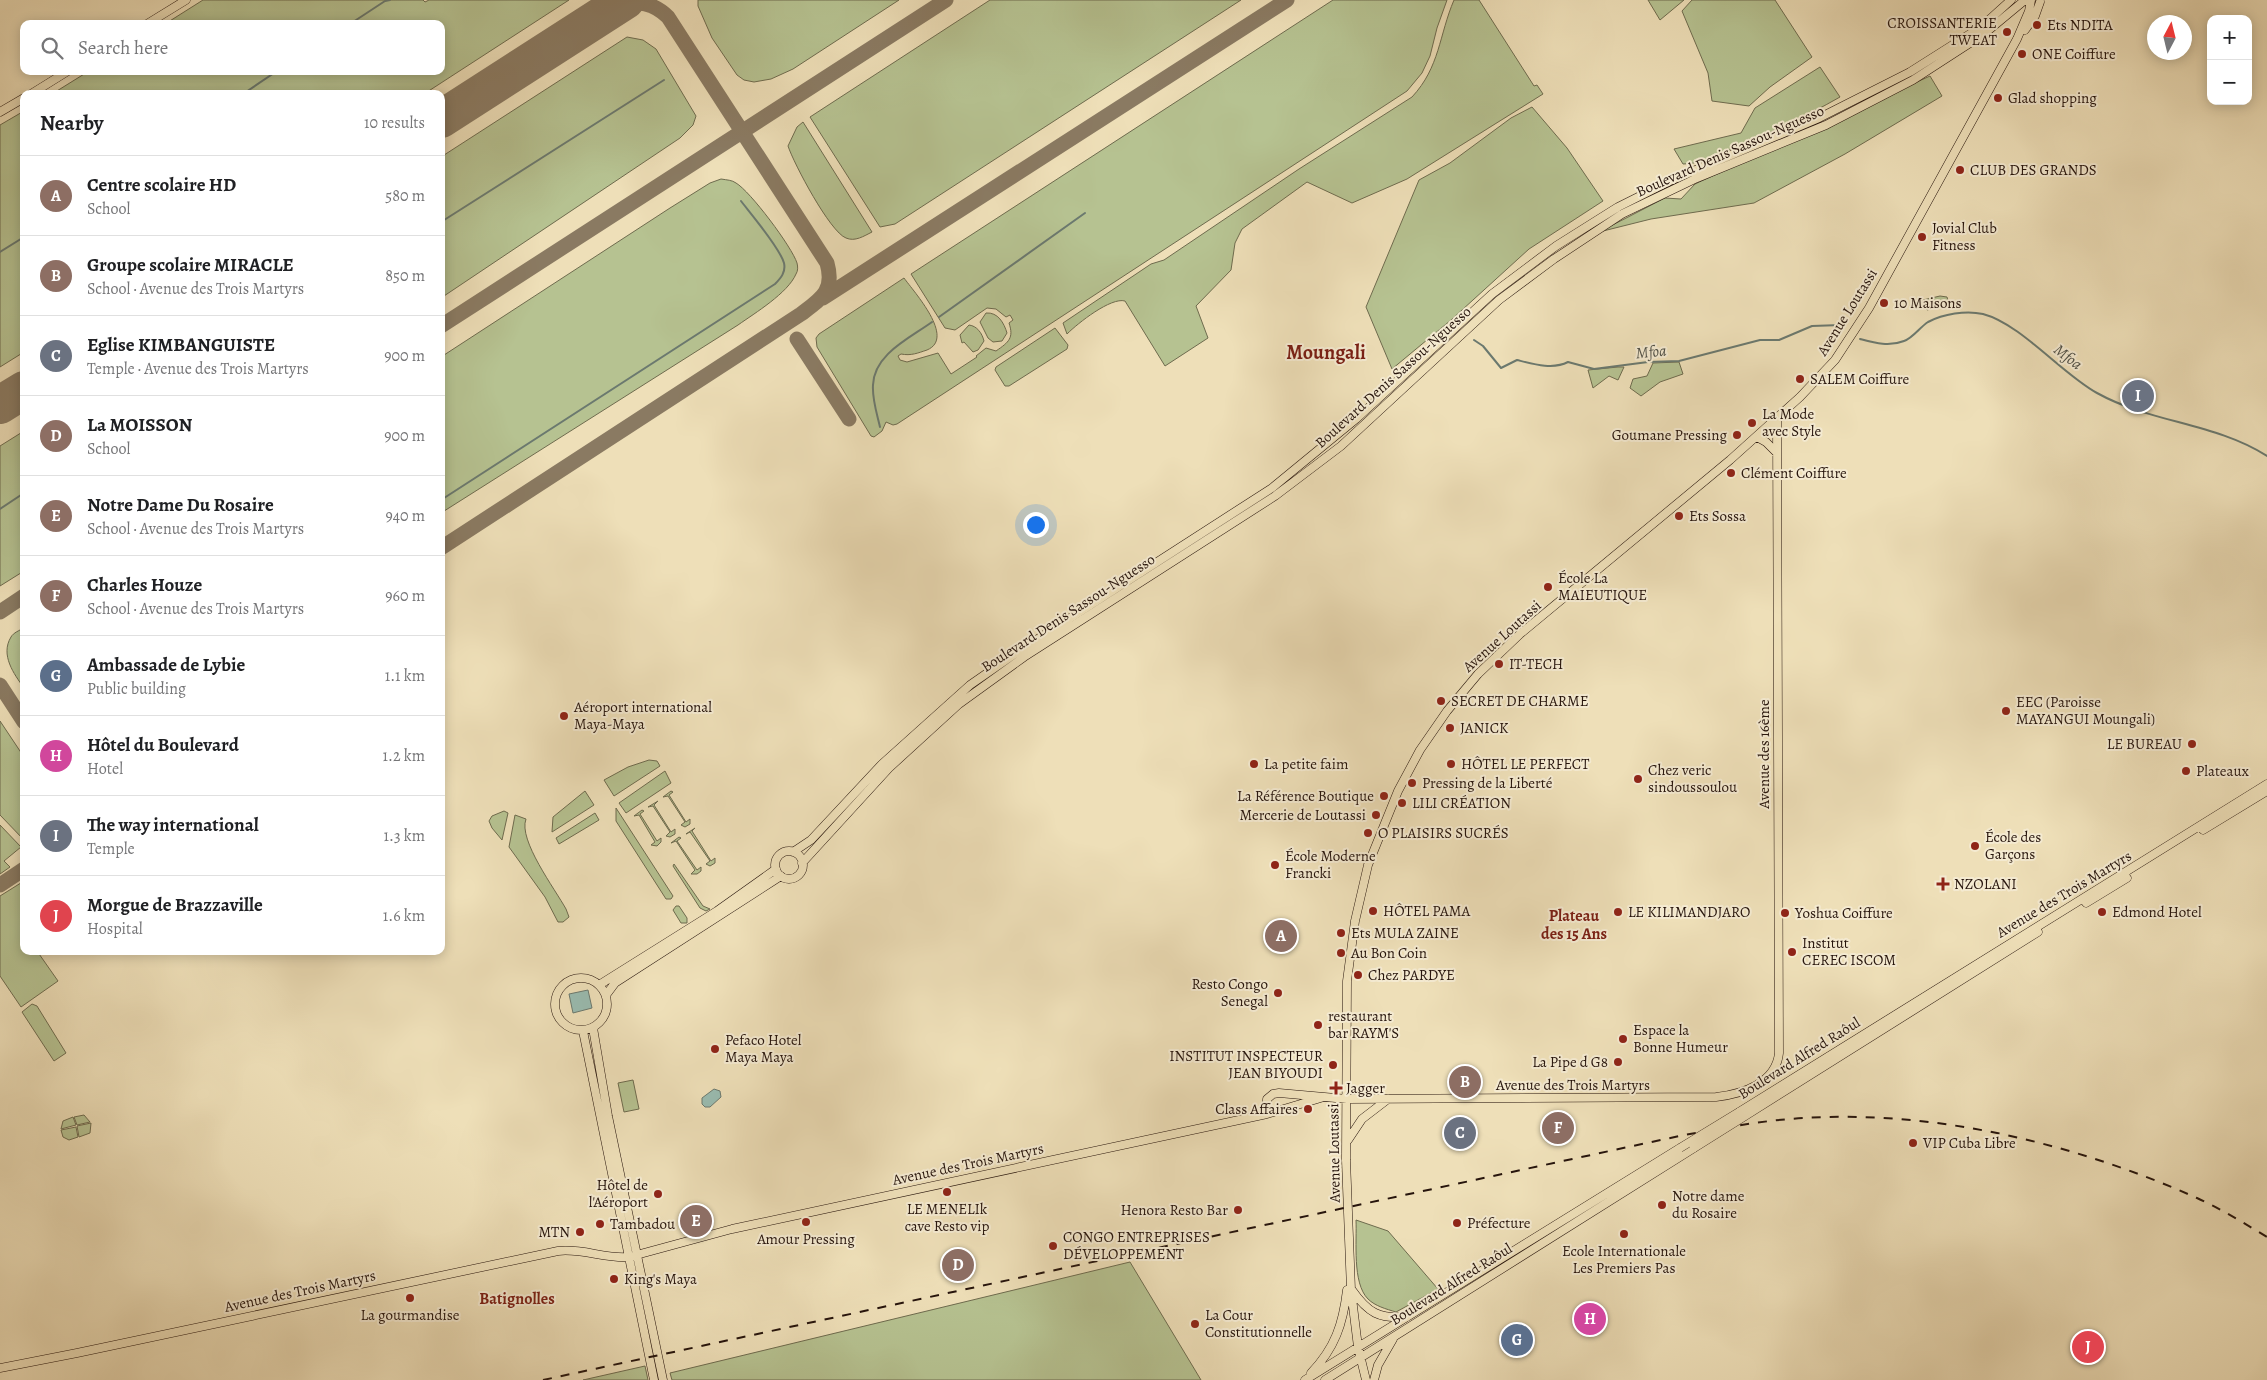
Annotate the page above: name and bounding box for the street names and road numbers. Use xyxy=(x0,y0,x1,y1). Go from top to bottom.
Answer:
street label: Boulevard Denis Sassou-Nguesso xyxy=(1633,100,1827,202)
street label: Avenue Loutassi xyxy=(1812,265,1882,360)
street label: Boulevard Denis Sassou-Nguesso xyxy=(1311,302,1475,452)
street label: Boulevard Denis Sassou-Nguesso xyxy=(977,549,1159,677)
street label: Avenue Loutassi xyxy=(1458,595,1546,677)
street label: Avenue des 16ème xyxy=(1754,699,1774,810)
street label: Avenue des Trois Martyrs xyxy=(1992,846,2135,943)
street label: Boulevard Alfred Raôul xyxy=(1734,1012,1864,1104)
street label: Avenue des Trois Martyrs xyxy=(1495,1075,1650,1095)
street label: Avenue Loutassi xyxy=(1323,1103,1345,1204)
street label: Avenue des Trois Martyrs xyxy=(890,1138,1045,1190)
street label: Boulevard Alfred Raôul xyxy=(1386,1238,1516,1330)
street label: Avenue des Trois Martyrs xyxy=(222,1265,377,1317)

